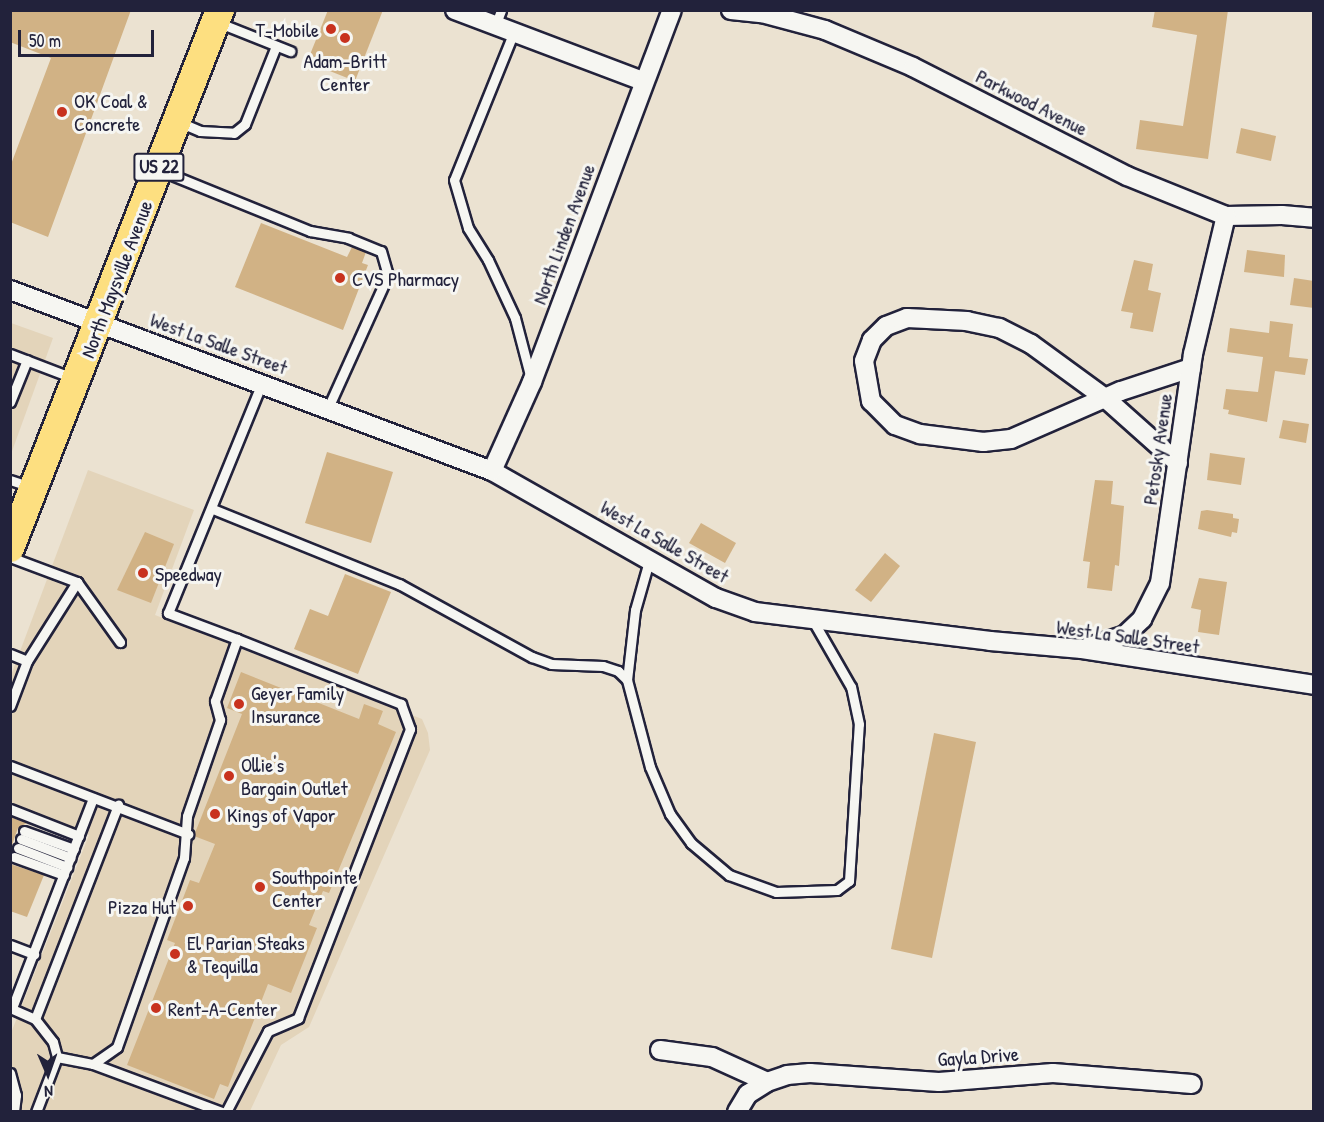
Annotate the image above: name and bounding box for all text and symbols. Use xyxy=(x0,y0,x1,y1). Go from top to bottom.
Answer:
place label: T-Mobile xyxy=(256,17,319,41)
scale bar xyxy=(21,18,158,56)
marker: T-Mobile xyxy=(324,22,338,36)
text: 50 m xyxy=(29,28,61,53)
marker: Adam-Britt Center xyxy=(338,31,352,45)
place label: Adam-Britt Center xyxy=(303,48,387,95)
street label: Parkwood Avenue xyxy=(972,64,1092,140)
place label: OK Coal & Concrete xyxy=(74,88,148,135)
marker: OK Coal & Concrete xyxy=(55,105,69,119)
road number: US 22 xyxy=(132,152,186,182)
street label: North Linden Avenue xyxy=(527,161,599,307)
street label: North Maysville Avenue xyxy=(75,197,157,361)
place label: CVS Pharmacy xyxy=(352,266,459,290)
marker: CVS Pharmacy xyxy=(333,271,347,285)
street label: West La Salle Street xyxy=(147,307,291,379)
street label: Petosky Avenue xyxy=(1137,392,1177,506)
street label: West La Salle Street xyxy=(597,495,733,587)
place label: Speedway xyxy=(155,561,222,585)
marker: Speedway xyxy=(136,566,150,580)
street label: West La Salle Street xyxy=(1055,614,1201,658)
place label: Geyer Family Insurance xyxy=(251,680,344,727)
marker: Geyer Family Insurance xyxy=(232,697,246,711)
place label: Ollie's Bargain Outlet xyxy=(241,752,348,799)
marker: Ollie's Bargain Outlet xyxy=(222,769,236,783)
place label: Kings of Vapor xyxy=(227,802,335,826)
marker: Kings of Vapor xyxy=(208,807,222,821)
place label: Southpointe Center xyxy=(272,864,357,911)
marker: Southpointe Center xyxy=(253,880,267,894)
place label: Pizza Hut xyxy=(108,894,176,918)
marker: Pizza Hut xyxy=(181,899,195,913)
place label: El Parian Steaks & Tequilla xyxy=(187,930,305,977)
marker: El Parian Steaks & Tequilla xyxy=(168,947,182,961)
place label: Rent-A-Center xyxy=(168,996,277,1020)
marker: Rent-A-Center xyxy=(149,1001,163,1015)
street label: Gayla Drive xyxy=(937,1041,1019,1071)
north arrow xyxy=(18,1044,78,1104)
text: N xyxy=(44,1081,53,1103)

